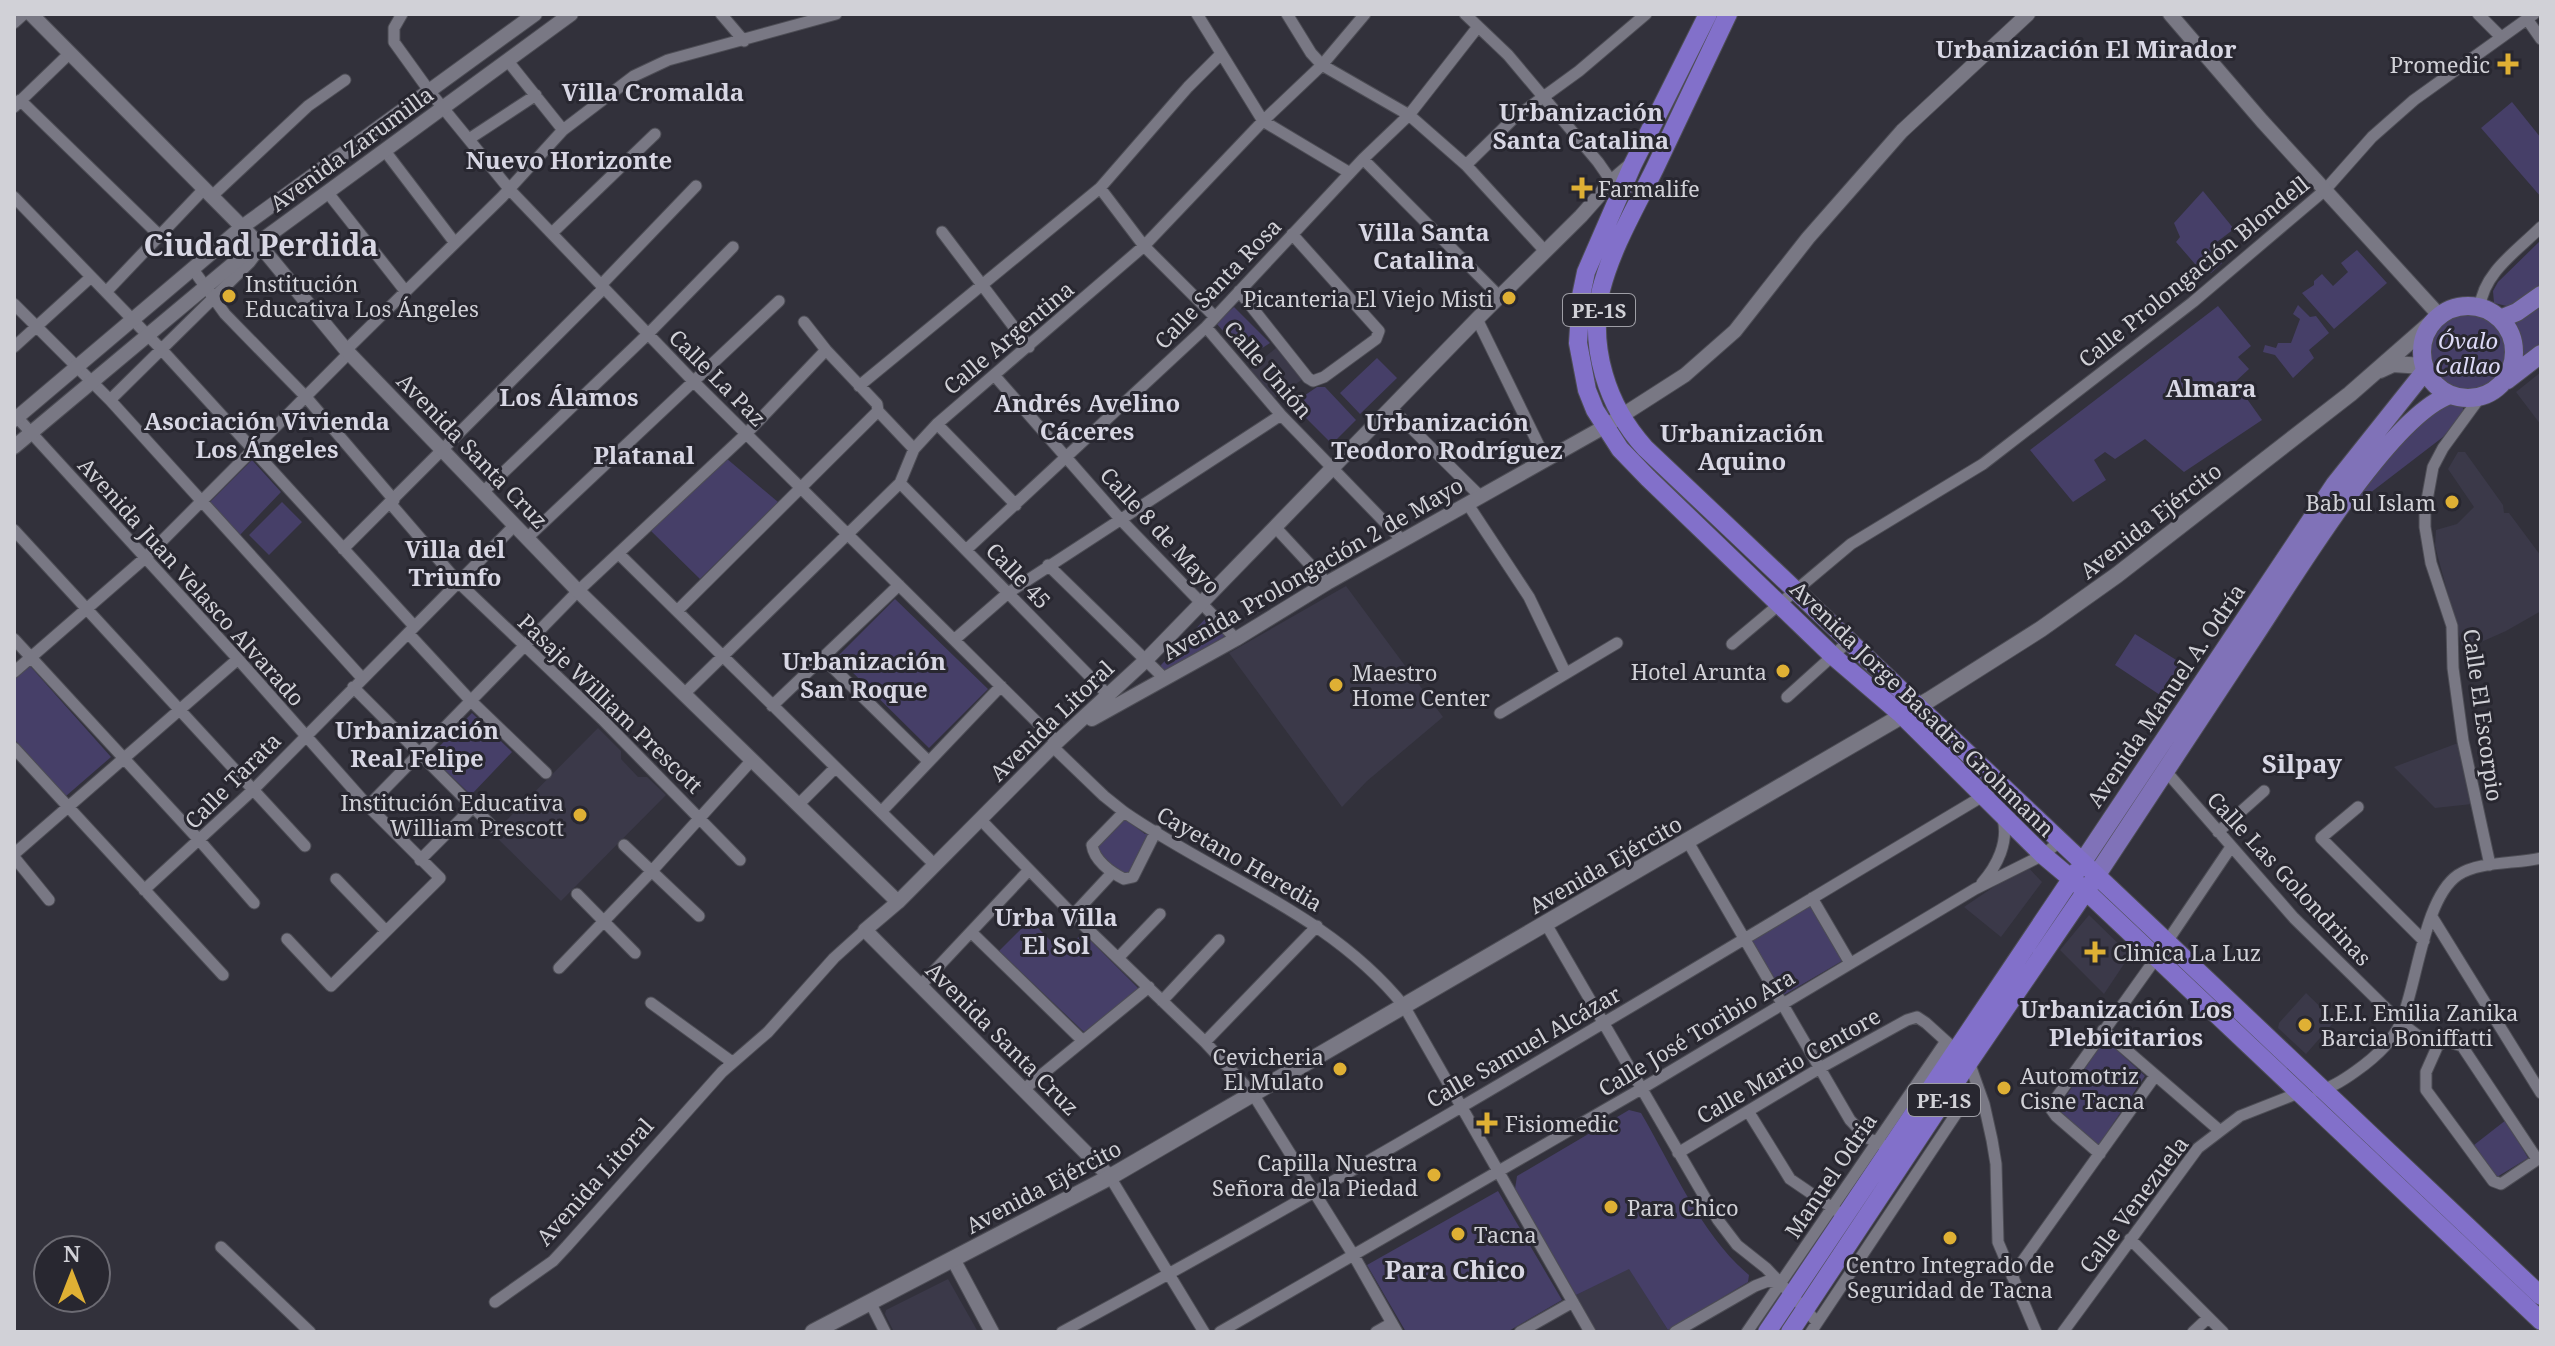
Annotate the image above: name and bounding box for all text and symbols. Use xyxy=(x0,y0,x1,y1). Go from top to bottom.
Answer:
district label: Urbanización El Mirador xyxy=(1935,32,2237,65)
place label: Promedic xyxy=(2390,49,2490,79)
marker: Promedic xyxy=(2497,53,2519,75)
district label: Villa Cromalda xyxy=(562,75,744,108)
street label: Avenida Zarumilla xyxy=(263,79,439,217)
district label: Urbanización Santa Catalina xyxy=(1493,95,1669,156)
district label: Nuevo Horizonte xyxy=(466,143,672,176)
street label: Calle Prolongación Blondell xyxy=(2071,168,2315,374)
place label: Farmalife xyxy=(1598,173,1700,203)
marker: Farmalife xyxy=(1573,179,1591,197)
street label: Calle Santa Rosa xyxy=(1147,211,1287,355)
district label: Villa Santa Catalina xyxy=(1358,215,1490,276)
district label: Ciudad Perdida xyxy=(144,224,378,265)
place label: Institución Educativa Los Ángeles xyxy=(245,268,479,323)
street label: Calle Argentina xyxy=(936,273,1080,401)
place label: Picanteria El Viejo Misti xyxy=(1243,283,1493,313)
marker: Institución Educativa Los Ángeles xyxy=(220,287,238,305)
marker: Picanteria El Viejo Misti xyxy=(1500,289,1518,307)
road number: PE-1S xyxy=(1563,294,1635,326)
street label: Calle Unión xyxy=(1218,314,1320,424)
street label: Calle La Paz xyxy=(663,322,773,432)
park label: Óvalo Callao xyxy=(2435,325,2501,380)
street label: Avenida Santa Cruz xyxy=(391,366,555,534)
district label: Almara xyxy=(2165,371,2257,404)
district label: Los Álamos xyxy=(499,380,639,413)
district label: Andrés Avelino Cáceres xyxy=(994,386,1180,447)
district label: Asociación Vivienda Los Ángeles xyxy=(144,404,390,465)
district label: Urbanización Teodoro Rodríguez xyxy=(1331,405,1563,466)
district label: Urbanización Aquino xyxy=(1660,416,1824,477)
district label: Platanal xyxy=(593,438,695,471)
street label: Avenida Juan Velasco Alvarado xyxy=(72,450,312,712)
street label: Avenida Ejército xyxy=(2073,455,2227,585)
street label: Calle 8 de Mayo xyxy=(1094,460,1228,600)
street label: Avenida Prolongación 2 de Mayo xyxy=(1156,469,1468,667)
place label: Bab ul Islam xyxy=(2305,487,2436,517)
marker: Bab ul Islam xyxy=(2443,493,2461,511)
district label: Villa del Triunfo xyxy=(405,532,506,593)
street label: Calle 45 xyxy=(980,535,1058,615)
street label: Avenida Jorge Basadre Grohmann xyxy=(1784,573,2062,843)
street label: Avenida Manuel A. Odría xyxy=(2079,577,2251,813)
street label: Pasaje William Prescott xyxy=(512,607,710,799)
street label: Calle El Escorpio xyxy=(2457,627,2511,803)
district label: Urbanización San Roque xyxy=(782,644,946,705)
street label: Avenida Litoral xyxy=(982,653,1120,787)
place label: Hotel Arunta xyxy=(1631,656,1767,686)
place label: Maestro Home Center xyxy=(1352,657,1490,712)
marker: Hotel Arunta xyxy=(1774,662,1792,680)
marker: Maestro Home Center xyxy=(1327,676,1345,694)
district label: Urbanización Real Felipe xyxy=(335,713,499,774)
street label: Calle Tarata xyxy=(177,725,287,835)
district label: Silpay xyxy=(2262,745,2343,781)
street label: Calle Las Golondrinas xyxy=(2201,784,2379,972)
place label: Institución Educativa William Prescott xyxy=(341,787,564,842)
street label: Cayetano Heredia xyxy=(1152,798,1328,918)
marker: Institución Educativa William Prescott xyxy=(571,806,589,824)
street label: Avenida Ejército xyxy=(1523,808,1687,920)
district label: Urba Villa El Sol xyxy=(994,900,1118,961)
place label: Clinica La Luz xyxy=(2113,937,2261,967)
marker: Clinica La Luz xyxy=(2084,941,2106,963)
street label: Avenida Santa Cruz xyxy=(920,955,1086,1121)
street label: Calle José Toribio Ara xyxy=(1592,961,1800,1103)
street label: Calle Samuel Alcázar xyxy=(1420,978,1626,1114)
district label: Urbanización Los Plebicitarios xyxy=(2020,992,2232,1053)
place label: I.E.I. Emilia Zanika Barcia Boniffatti xyxy=(2321,997,2518,1052)
street label: Calle Mario Centore xyxy=(1690,1000,1886,1130)
marker: I.E.I. Emilia Zanika Barcia Boniffatti xyxy=(2296,1016,2314,1034)
place label: Cevicheria El Mulato xyxy=(1213,1041,1324,1096)
marker: Cevicheria El Mulato xyxy=(1331,1060,1349,1078)
place label: Automotriz Cisne Tacna xyxy=(2020,1060,2145,1115)
marker: Automotriz Cisne Tacna xyxy=(1995,1079,2013,1097)
road number: PE-1S xyxy=(1908,1084,1980,1116)
street label: Manuel Odria xyxy=(1777,1106,1883,1244)
place label: Fisiomedic xyxy=(1505,1108,1619,1138)
street label: Avenida Litoral xyxy=(529,1111,659,1251)
marker: Fisiomedic xyxy=(1476,1112,1498,1134)
street label: Calle Venezuela xyxy=(2072,1129,2194,1279)
street label: Avenida Ejército xyxy=(960,1132,1126,1240)
place label: Capilla Nuestra Señora de la Piedad xyxy=(1212,1147,1418,1202)
marker: Capilla Nuestra Señora de la Piedad xyxy=(1425,1166,1443,1184)
place label: Para Chico xyxy=(1627,1192,1739,1222)
marker: Para Chico xyxy=(1602,1198,1620,1216)
place label: Tacna xyxy=(1474,1219,1537,1249)
marker: Tacna xyxy=(1449,1225,1467,1243)
marker: Centro Integrado de Seguridad de Tacna xyxy=(1941,1229,1959,1247)
north arrow xyxy=(32,1234,112,1314)
text: N xyxy=(63,1238,81,1268)
place label: Centro Integrado de Seguridad de Tacna xyxy=(1845,1249,2055,1304)
district label: Para Chico xyxy=(1384,1251,1526,1287)

